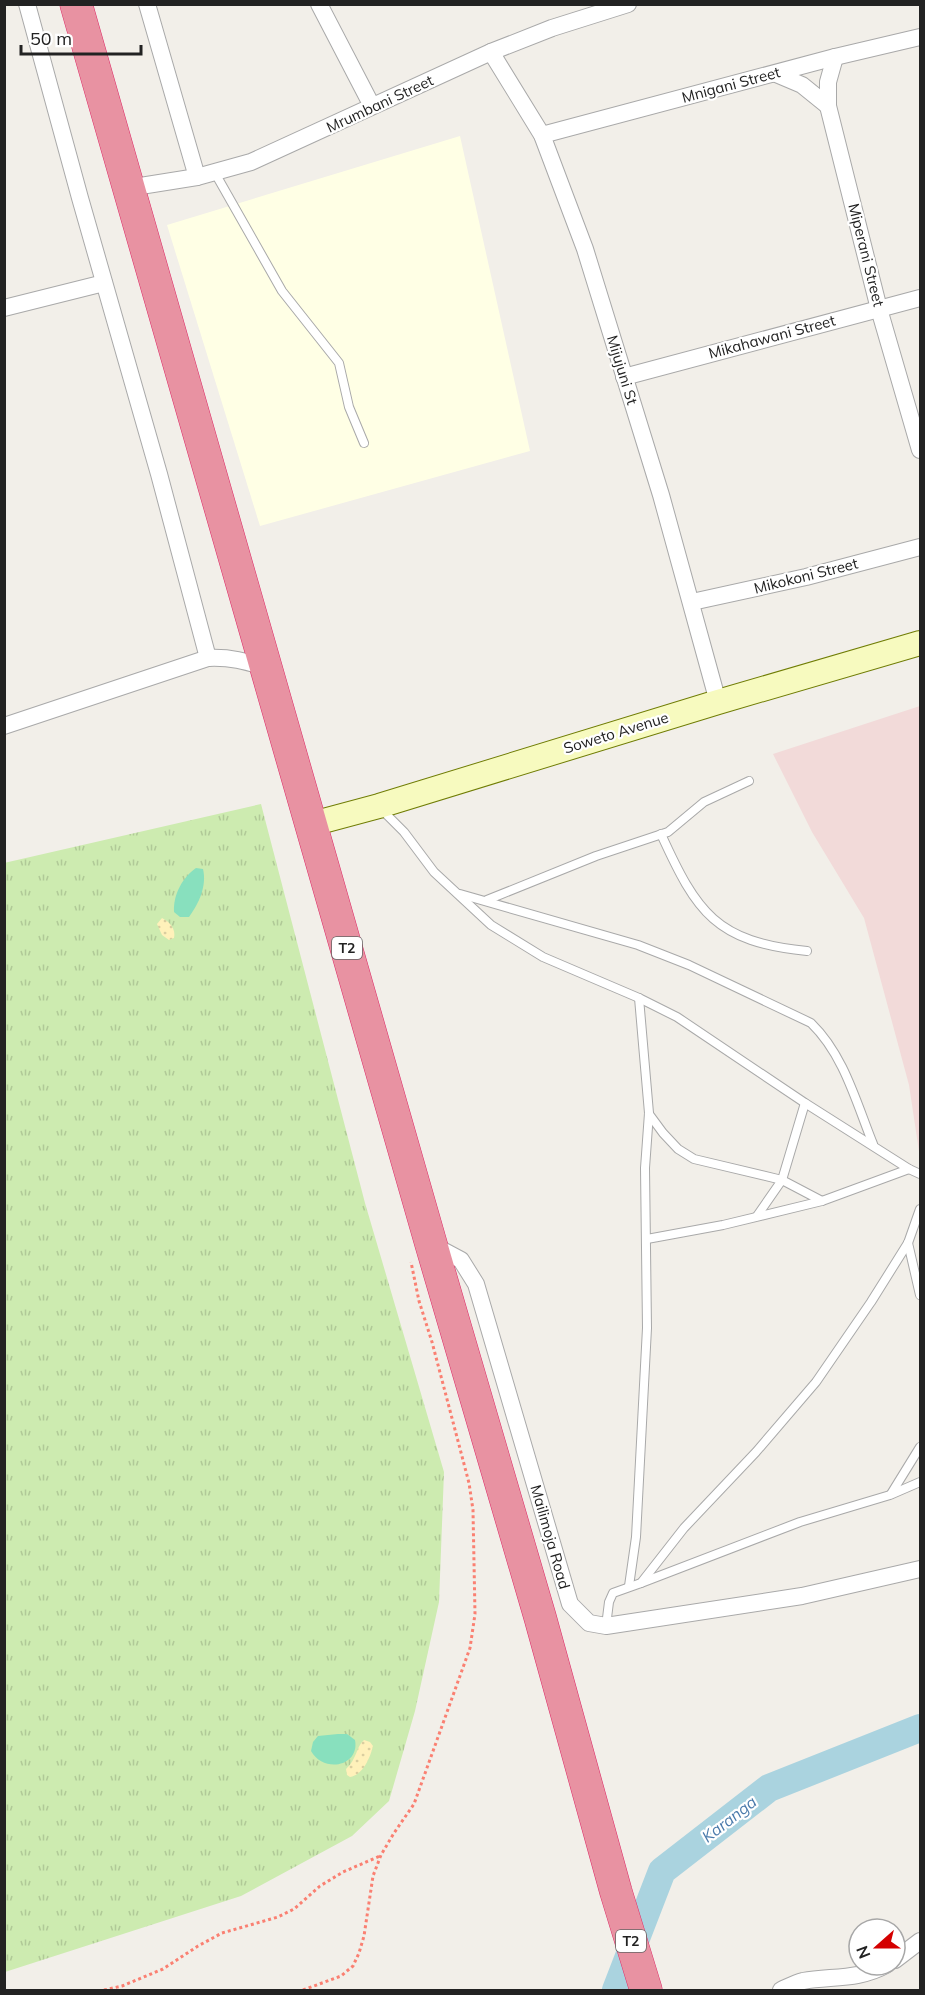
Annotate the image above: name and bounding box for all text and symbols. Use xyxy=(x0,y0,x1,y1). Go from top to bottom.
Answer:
scale bar xyxy=(21,18,141,56)
text: 50 m xyxy=(30,27,72,50)
street label: Mnigani Street xyxy=(680,62,782,107)
street label: Mrumbani Street xyxy=(323,70,436,137)
street label: Miperani Street xyxy=(844,201,888,308)
street label: Mikahawani Street xyxy=(706,310,837,363)
street label: Mijujuni St xyxy=(603,333,642,407)
street label: Mikokoni Street xyxy=(752,553,860,598)
street label: Soweto Avenue xyxy=(561,708,671,758)
road number: T2 xyxy=(332,937,362,959)
street label: Mailimoja Road xyxy=(527,1483,574,1591)
water label: Karanga xyxy=(698,1791,761,1846)
north arrow xyxy=(847,1917,907,1977)
road number: T2 xyxy=(616,1930,646,1952)
text: N xyxy=(851,1943,874,1962)

